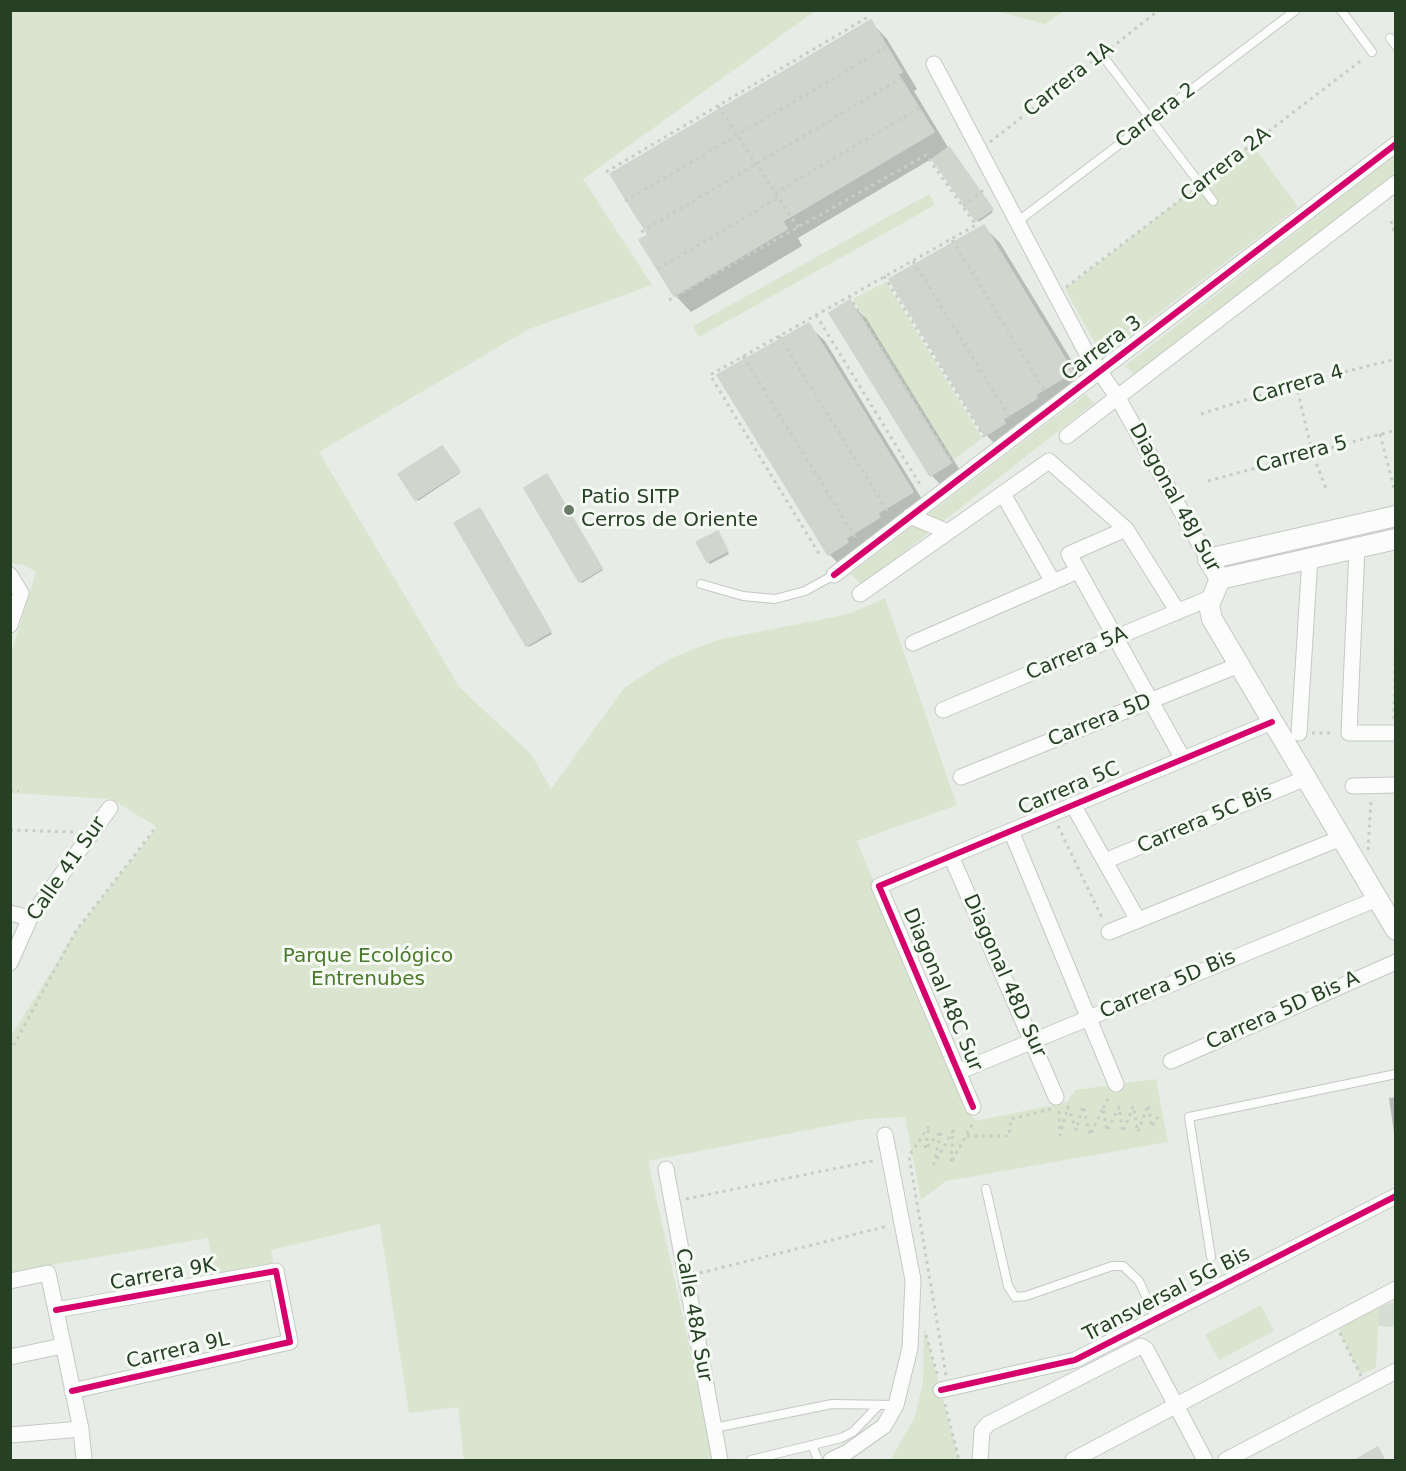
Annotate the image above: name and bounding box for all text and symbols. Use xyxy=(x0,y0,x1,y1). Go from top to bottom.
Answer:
street label: Carrera 1A xyxy=(1019,37,1119,123)
street label: Carrera 2 xyxy=(1111,78,1201,154)
street label: Carrera 2A xyxy=(1176,122,1276,208)
street label: Carrera 3 xyxy=(1057,311,1147,387)
street label: Carrera 4 xyxy=(1250,361,1346,409)
street label: Diagonal 48J Sur xyxy=(1123,419,1225,577)
street label: Carrera 5 xyxy=(1254,431,1350,479)
place label: Patio SITP Cerros de Oriente xyxy=(581,486,758,533)
marker: Patio SITP Cerros de Oriente xyxy=(562,503,576,517)
street label: Carrera 5A xyxy=(1023,622,1131,686)
street label: Carrera 5D xyxy=(1045,689,1155,753)
street label: Carrera 5C xyxy=(1015,757,1123,821)
street label: Carrera 5C Bis xyxy=(1134,781,1276,859)
street label: Calle 41 Sur xyxy=(22,812,112,926)
street label: Diagonal 48D Sur xyxy=(957,891,1051,1061)
street label: Diagonal 48C Sur xyxy=(897,905,987,1075)
park label: Parque Ecológico Entrenubes xyxy=(283,945,453,992)
street label: Carrera 5D Bis xyxy=(1096,946,1240,1024)
street label: Carrera 5D Bis A xyxy=(1203,966,1363,1056)
street label: Transversal 5G Bis xyxy=(1080,1243,1254,1347)
street label: Calle 48A Sur xyxy=(669,1246,717,1384)
street label: Carrera 9K xyxy=(108,1254,218,1296)
street label: Carrera 9L xyxy=(124,1328,232,1374)

